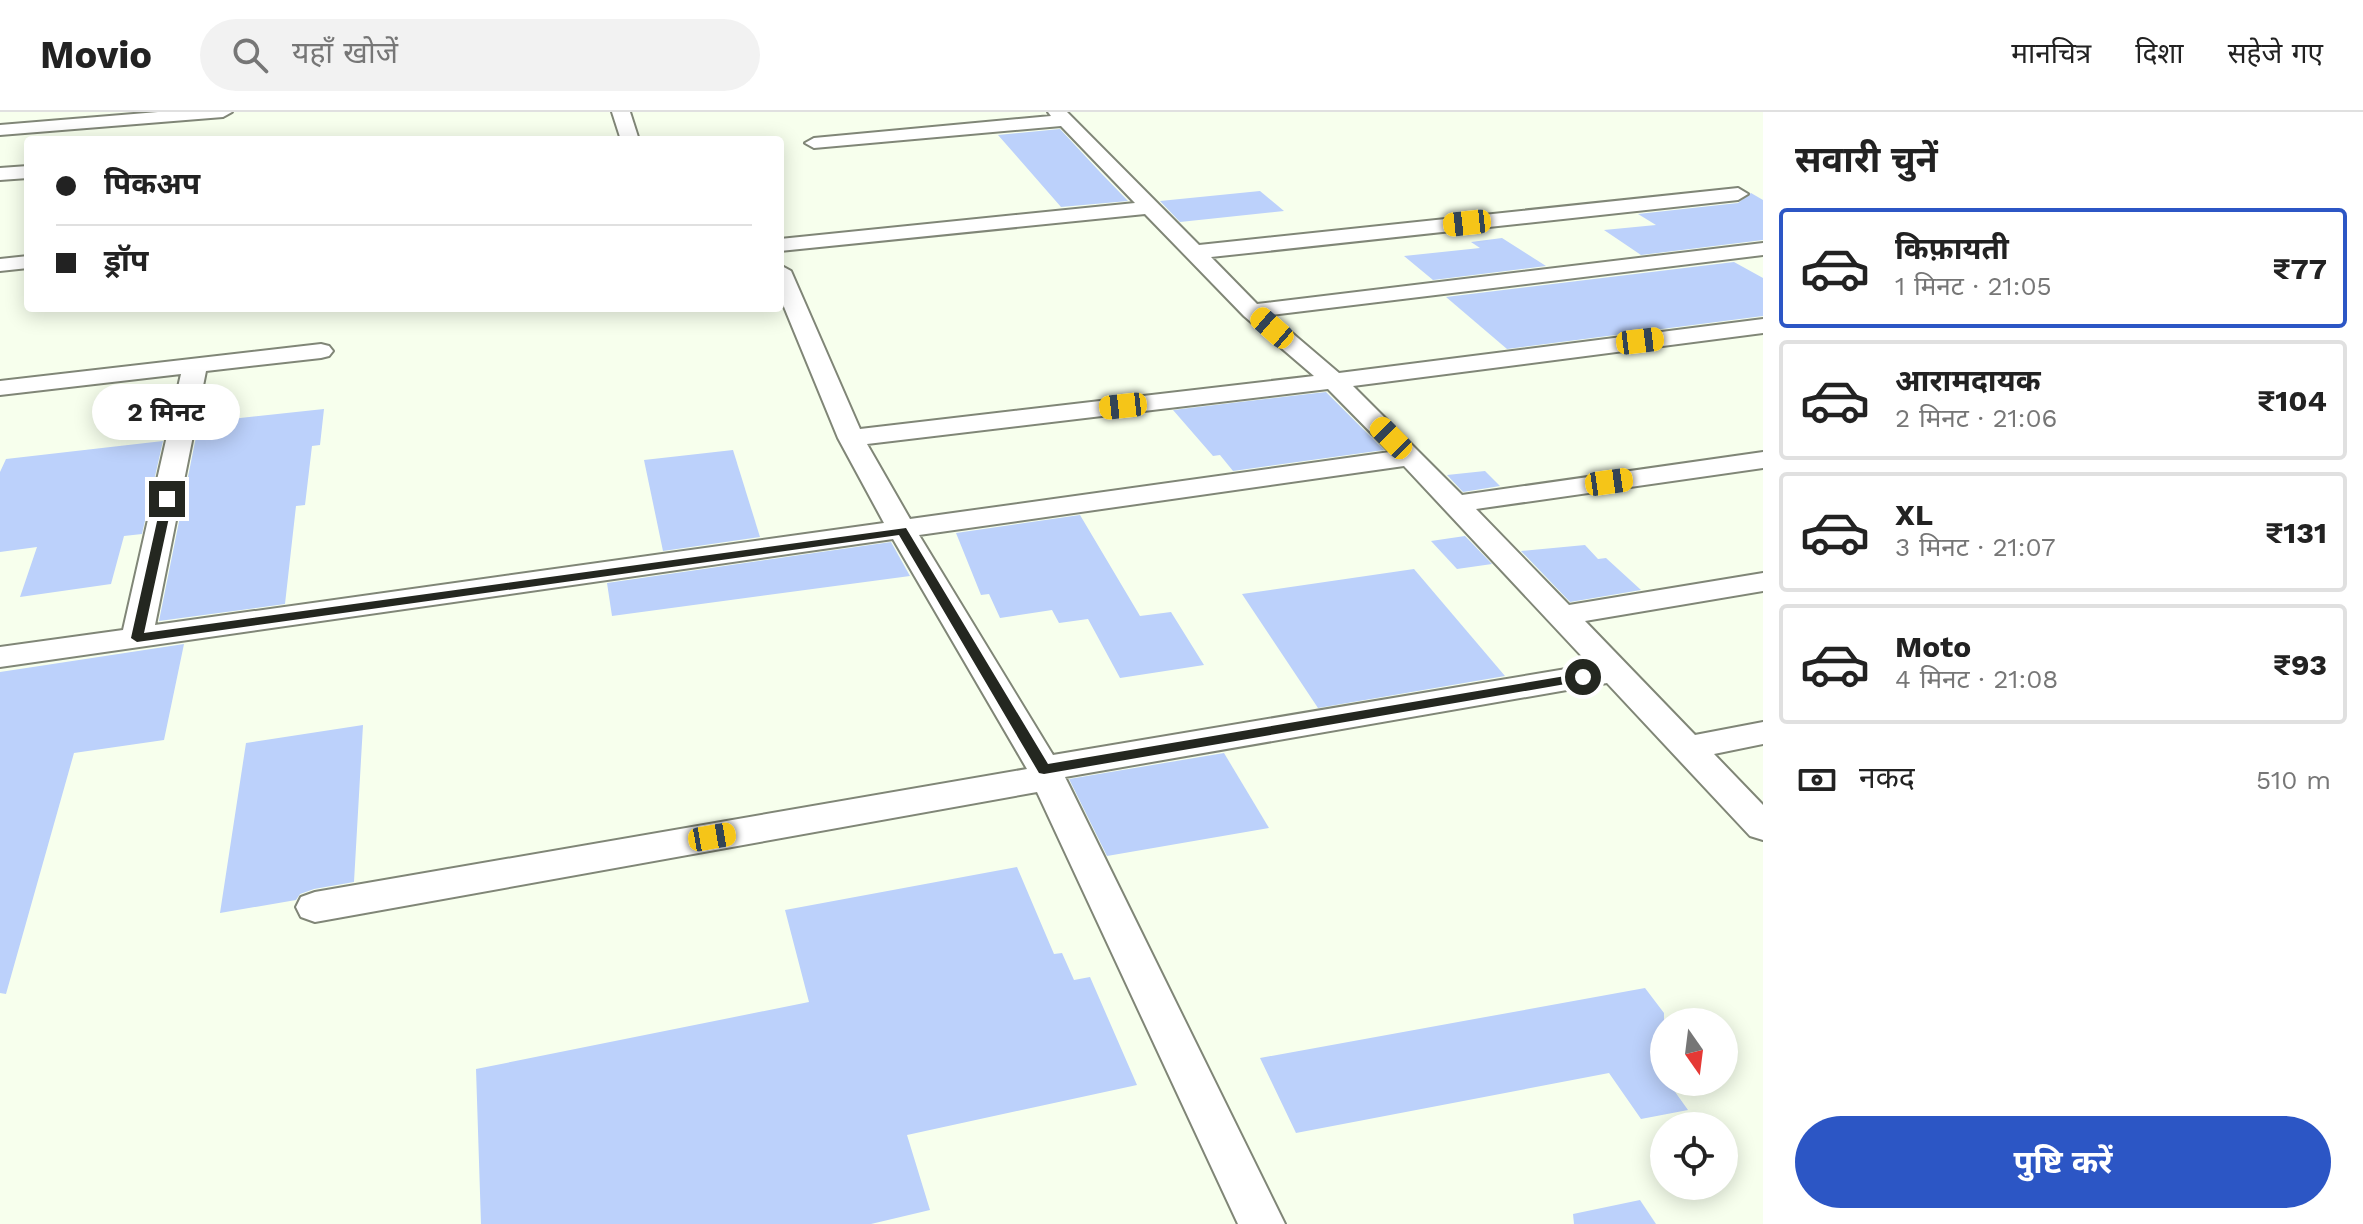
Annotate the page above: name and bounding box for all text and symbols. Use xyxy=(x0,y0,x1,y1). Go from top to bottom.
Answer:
search box xyxy=(200,19,760,91)
text: Movio xyxy=(40,33,152,77)
icon: search xyxy=(228,33,272,77)
text: यहाँ खोजें xyxy=(292,35,398,70)
text: मानचित्र xyxy=(2011,37,2091,70)
text: दिशा xyxy=(2135,37,2184,70)
text: सहेजे गए xyxy=(2228,37,2323,70)
text: सवारी चुनें xyxy=(1795,139,1938,181)
text: पिकअप xyxy=(104,166,200,201)
car xyxy=(1442,209,1492,237)
text: किफ़ायती xyxy=(1895,231,2009,266)
icon: car xyxy=(1799,232,1871,304)
text: ड्रॉप xyxy=(104,243,148,278)
text: ₹77 xyxy=(2272,251,2327,286)
text: 1 मिनट · 21:05 xyxy=(1895,271,2052,301)
car xyxy=(1246,303,1298,353)
car xyxy=(1615,326,1665,356)
text: आरामदायक xyxy=(1895,363,2041,398)
icon: car xyxy=(1799,364,1871,436)
callout: 2 मिनट xyxy=(93,383,241,439)
text: ₹104 xyxy=(2257,383,2327,418)
car xyxy=(1098,392,1148,420)
text: 2 मिनट xyxy=(127,397,205,427)
text: 2 मिनट · 21:06 xyxy=(1895,403,2057,433)
car xyxy=(1366,413,1416,463)
car xyxy=(1584,467,1634,497)
route end xyxy=(149,481,185,517)
icon: car xyxy=(1799,496,1871,568)
text: XL xyxy=(1895,497,1933,532)
text: ₹131 xyxy=(2265,515,2327,550)
text: 3 मिनट · 21:07 xyxy=(1895,532,2056,562)
icon: car xyxy=(1799,628,1871,700)
text: Moto xyxy=(1895,629,1971,664)
text: ₹93 xyxy=(2273,647,2327,682)
route start xyxy=(1565,659,1601,695)
text: 4 मिनट · 21:08 xyxy=(1895,664,2058,694)
icon: cash xyxy=(1795,758,1839,802)
text: नकद xyxy=(1859,760,1915,795)
text: 510 m xyxy=(2256,765,2331,795)
car xyxy=(686,821,738,853)
north arrow xyxy=(1650,1008,1738,1096)
map controls xyxy=(1650,1008,1738,1200)
button: locate xyxy=(1650,1112,1738,1200)
button: पुष्टि करें xyxy=(1795,1116,2331,1208)

